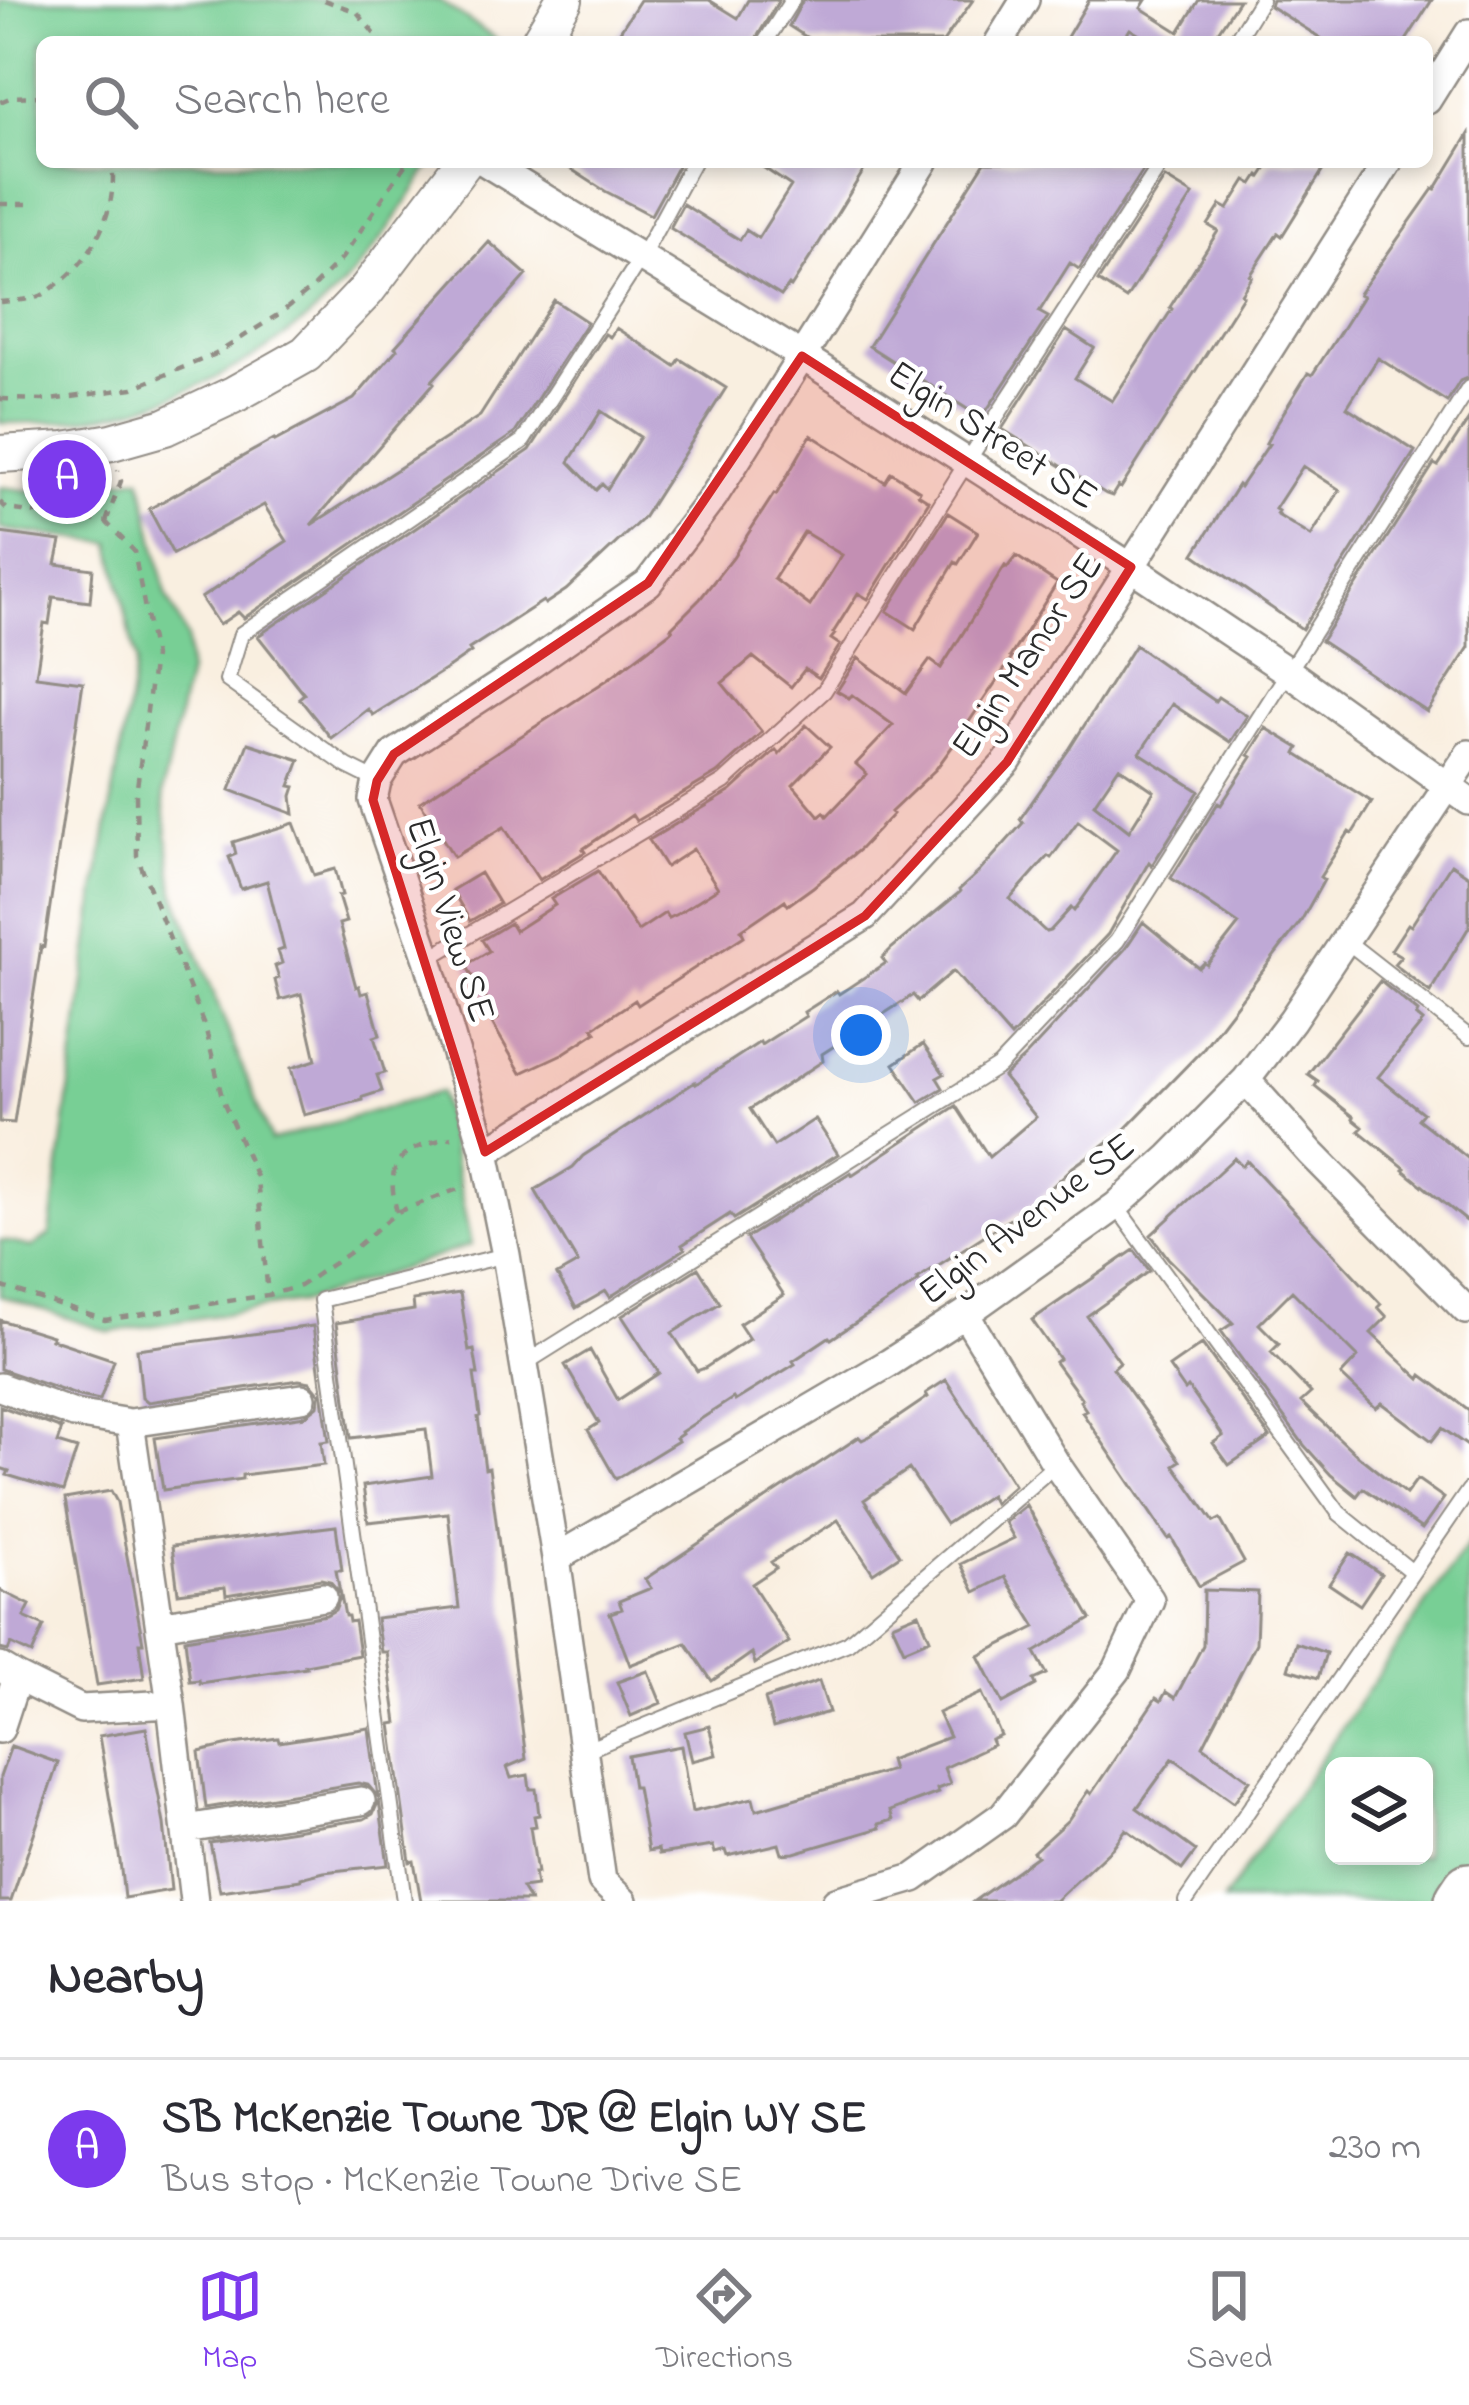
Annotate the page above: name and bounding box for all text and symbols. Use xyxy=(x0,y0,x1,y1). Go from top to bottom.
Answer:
search box xyxy=(36,36,1433,168)
icon: search xyxy=(78,69,144,135)
text: Search here xyxy=(174,69,390,135)
street label: Elgin Street SE xyxy=(875,347,1108,526)
pin: A xyxy=(28,434,106,524)
street label: Elgin Manor SE xyxy=(938,542,1119,771)
street label: Elgin View SE xyxy=(389,811,509,1030)
your location xyxy=(831,1005,891,1065)
street label: Elgin Avenue SE xyxy=(907,1120,1148,1321)
map controls xyxy=(1325,1757,1433,1865)
button: layers xyxy=(1325,1757,1433,1865)
text: Nearby xyxy=(48,1942,204,2017)
text: SB McKenzie Towne DR @ Elgin WY SE xyxy=(162,2087,867,2153)
text: A xyxy=(75,2120,99,2177)
text: 230 m xyxy=(1329,2120,1421,2177)
text: Bus stop · McKenzie Towne Drive SE xyxy=(162,2153,742,2210)
tab: Map xyxy=(197,2263,263,2383)
tab: Directions xyxy=(656,2263,793,2383)
tab: Saved xyxy=(1186,2263,1272,2383)

